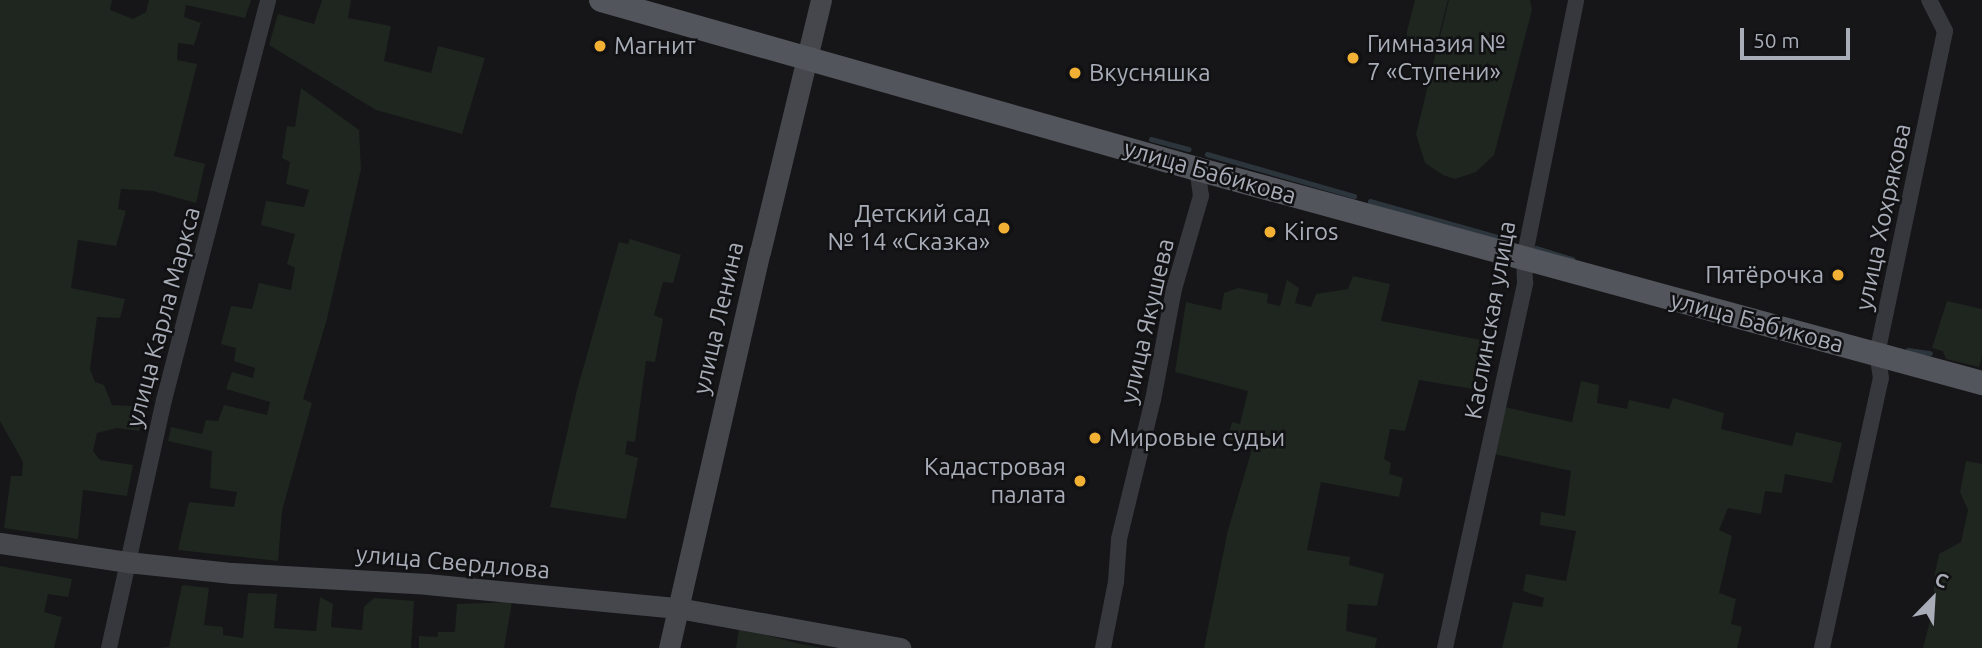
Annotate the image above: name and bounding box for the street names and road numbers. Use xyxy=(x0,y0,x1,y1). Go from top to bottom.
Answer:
street label: улица Хохрякова xyxy=(1849,121,1917,313)
street label: улица Бабикова xyxy=(1120,134,1300,210)
street label: улица Карла Маркса xyxy=(120,204,206,430)
street label: Каслинская улица xyxy=(1458,219,1522,421)
street label: улица Якушева xyxy=(1114,236,1180,406)
street label: улица Ленина xyxy=(686,239,750,397)
street label: улица Бабикова xyxy=(1667,285,1847,359)
street label: улица Свердлова xyxy=(355,539,551,585)

